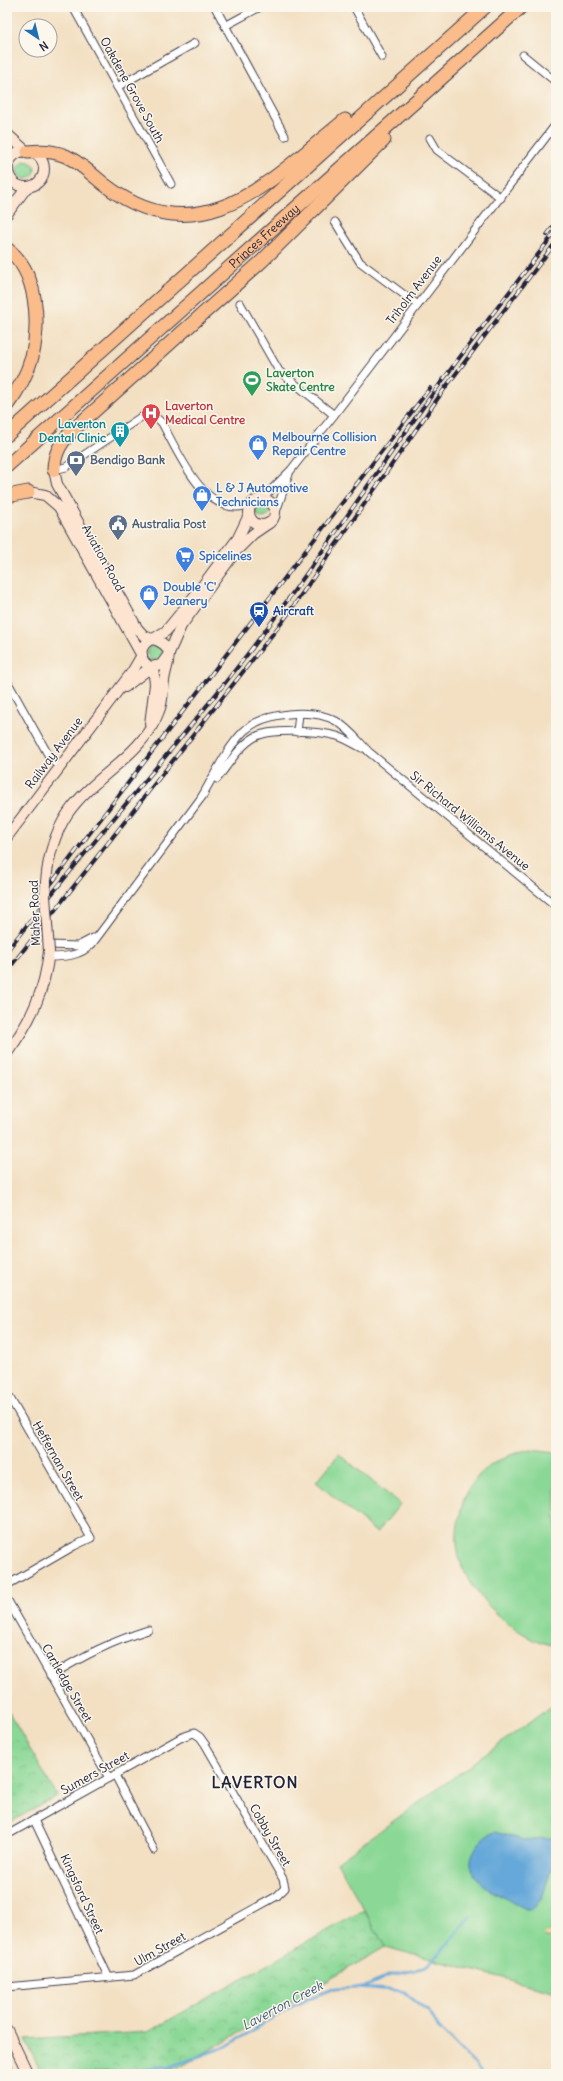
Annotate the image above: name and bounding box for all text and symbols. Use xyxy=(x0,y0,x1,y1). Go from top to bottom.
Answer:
north arrow xyxy=(18,18,58,58)
street label: Oakdene Grove South xyxy=(97,34,168,145)
text: N xyxy=(37,38,51,54)
street label: Princes Freeway xyxy=(226,200,302,271)
street label: Triholm Avenue xyxy=(383,252,445,327)
place label: Laverton Skate Centre xyxy=(266,365,335,394)
sports icon: Laverton Skate Centre xyxy=(241,369,263,397)
place label: Laverton Medical Centre xyxy=(165,398,246,427)
hospital icon: Laverton Medical Centre xyxy=(140,402,162,430)
place label: Laverton Dental Clinic xyxy=(39,416,106,445)
building icon: Laverton Dental Clinic xyxy=(109,420,131,448)
place label: Melbourne Collision Repair Centre xyxy=(272,429,377,459)
shop icon: Melbourne Collision Repair Centre xyxy=(247,433,269,461)
bank icon: Bendigo Bank xyxy=(65,449,87,477)
place label: Bendigo Bank xyxy=(90,452,165,468)
place label: L & J Automotive Technicians xyxy=(216,480,309,509)
shop icon: L & J Automotive Technicians xyxy=(191,484,213,512)
public building icon: Australia Post xyxy=(107,513,129,541)
place label: Australia Post xyxy=(132,516,207,531)
street label: Aviation Road xyxy=(79,522,128,594)
supermarket icon: Spicelines xyxy=(174,545,196,573)
place label: Spicelines xyxy=(199,548,252,564)
place label: Double 'C' Jeanery xyxy=(163,579,216,609)
shop icon: Double 'C' Jeanery xyxy=(138,583,160,611)
station icon: Aircraft xyxy=(248,600,270,628)
place label: Aircraft xyxy=(273,603,315,618)
street label: Railway Avenue xyxy=(22,714,85,792)
street label: Sir Richard Williams Avenue xyxy=(407,768,533,874)
street label: Maher Road xyxy=(26,880,43,946)
street label: Heffernan Street xyxy=(30,1418,87,1503)
street label: Cartledge Street xyxy=(39,1641,96,1725)
street label: Sumers Street xyxy=(58,1748,132,1798)
district label: LAVERTON xyxy=(211,1772,299,1792)
street label: Cobby Street xyxy=(247,1801,294,1869)
street label: Kingsford Street xyxy=(57,1851,108,1936)
street label: Ulm Street xyxy=(132,1928,188,1969)
water label: Laverton Creek xyxy=(239,1976,327,2034)

